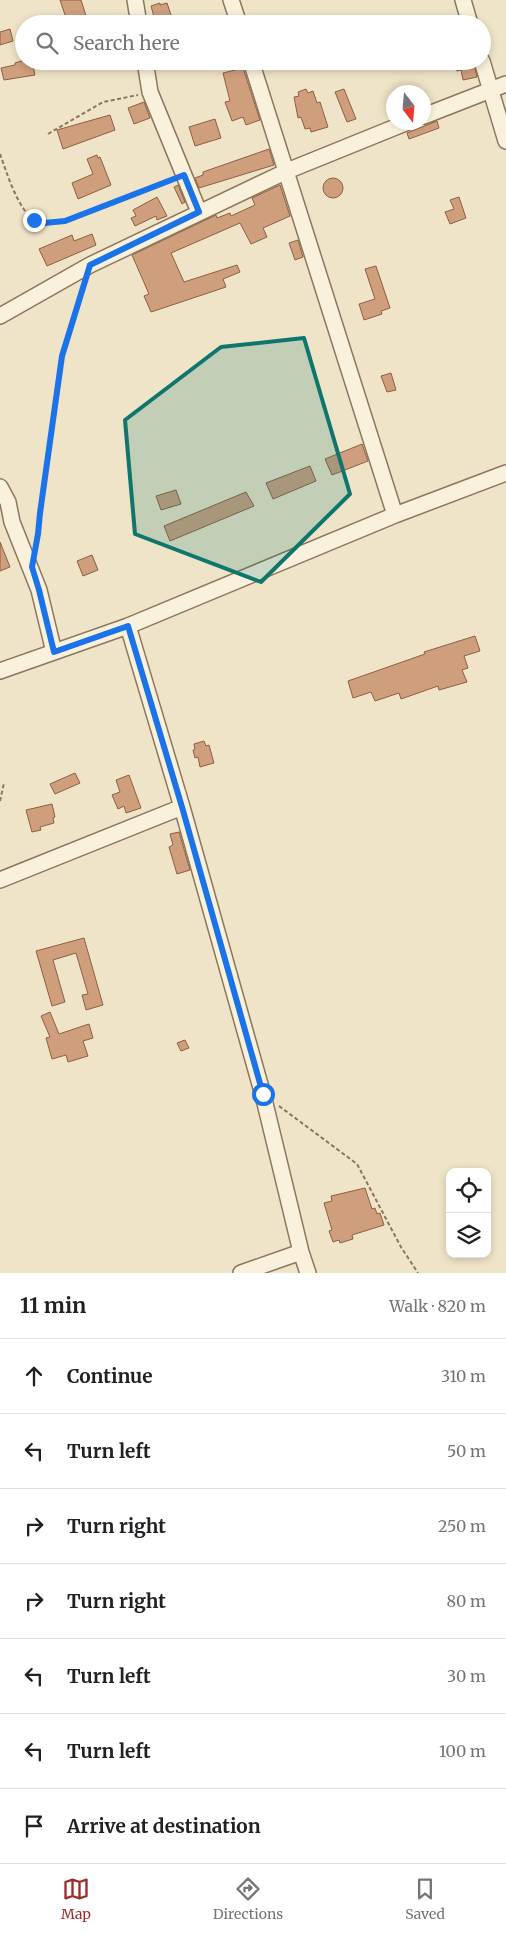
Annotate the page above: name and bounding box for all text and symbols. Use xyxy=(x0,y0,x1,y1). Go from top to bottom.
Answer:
search box xyxy=(15,15,491,70)
icon: search xyxy=(33,29,61,57)
text: Search here xyxy=(73,31,180,55)
north arrow xyxy=(386,85,431,130)
route end xyxy=(23,209,46,232)
route start xyxy=(252,1083,275,1106)
map controls xyxy=(446,1168,491,1258)
button: locate xyxy=(446,1168,491,1213)
button: layers xyxy=(446,1213,491,1258)
text: 11 min xyxy=(20,1292,86,1319)
text: Walk · 820 m xyxy=(389,1296,486,1316)
icon: ahead xyxy=(20,1362,48,1390)
text: Continue xyxy=(67,1364,153,1388)
text: 310 m xyxy=(441,1366,486,1386)
icon: left xyxy=(20,1437,48,1465)
text: Turn left xyxy=(67,1439,151,1463)
text: 50 m xyxy=(447,1441,486,1461)
icon: right xyxy=(20,1512,48,1540)
text: Turn right xyxy=(67,1514,166,1538)
text: 250 m xyxy=(438,1516,486,1536)
icon: right xyxy=(20,1587,48,1615)
text: Turn right xyxy=(67,1589,166,1613)
text: 80 m xyxy=(447,1591,486,1611)
icon: left xyxy=(20,1662,48,1690)
text: Turn left xyxy=(67,1664,151,1688)
text: 30 m xyxy=(447,1666,486,1686)
icon: left xyxy=(20,1737,48,1765)
text: Turn left xyxy=(67,1739,151,1763)
text: 100 m xyxy=(439,1741,486,1761)
icon: arrive xyxy=(20,1812,48,1840)
text: Arrive at destination xyxy=(67,1814,261,1838)
tab: Map xyxy=(61,1875,91,1923)
tab: Directions xyxy=(213,1875,283,1923)
tab: Saved xyxy=(405,1875,445,1923)

